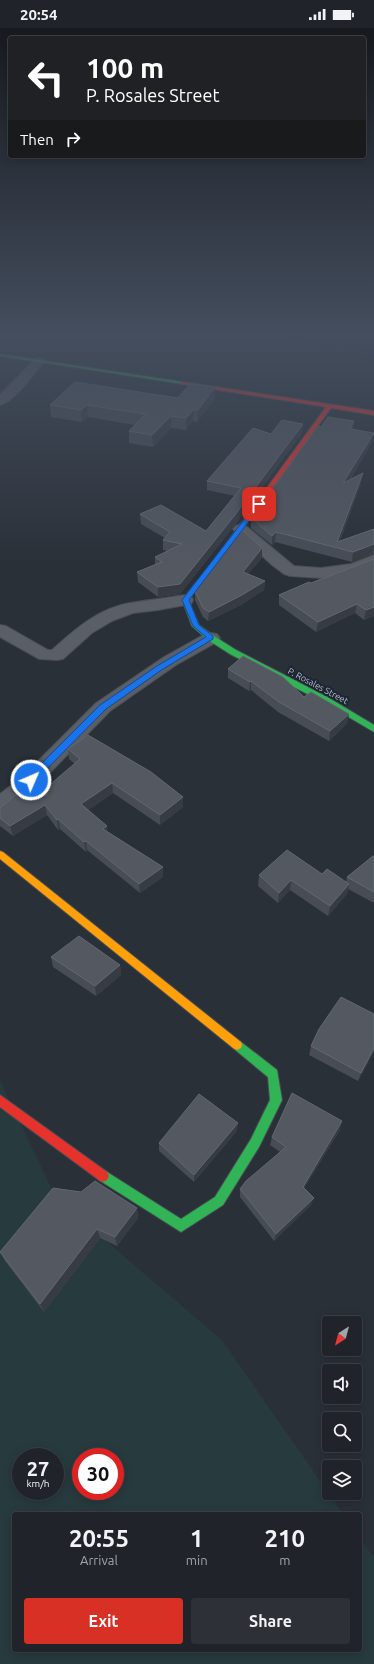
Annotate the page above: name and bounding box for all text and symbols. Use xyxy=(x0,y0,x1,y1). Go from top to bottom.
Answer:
text: 20:54 xyxy=(20,6,58,23)
icon: left xyxy=(20,52,72,104)
text: 100 m xyxy=(86,52,164,83)
text: P. Rosales Street xyxy=(86,85,219,105)
icon: right xyxy=(62,128,84,150)
text: Then xyxy=(20,131,54,148)
pin xyxy=(242,487,276,521)
icon: arrive xyxy=(248,493,270,515)
street label: P. Rosales Street xyxy=(286,666,350,706)
position arrow xyxy=(10.0,759,52.0,801)
north arrow xyxy=(322,1316,362,1356)
map controls xyxy=(322,1316,362,1500)
button: sound xyxy=(322,1364,362,1404)
button: search xyxy=(322,1412,362,1452)
speed limit sign: 30 xyxy=(72,1448,124,1500)
text: 27 xyxy=(27,1457,49,1480)
button: layers xyxy=(322,1460,362,1500)
text: km/h xyxy=(26,1478,50,1489)
text: 20:55 xyxy=(69,1525,129,1552)
text: 1 xyxy=(190,1525,203,1552)
text: 210 xyxy=(265,1525,305,1552)
text: Arrival xyxy=(80,1553,118,1567)
text: min xyxy=(186,1553,208,1567)
text: m xyxy=(279,1553,290,1567)
button: Exit xyxy=(24,1598,183,1644)
button: Share xyxy=(191,1598,350,1644)

